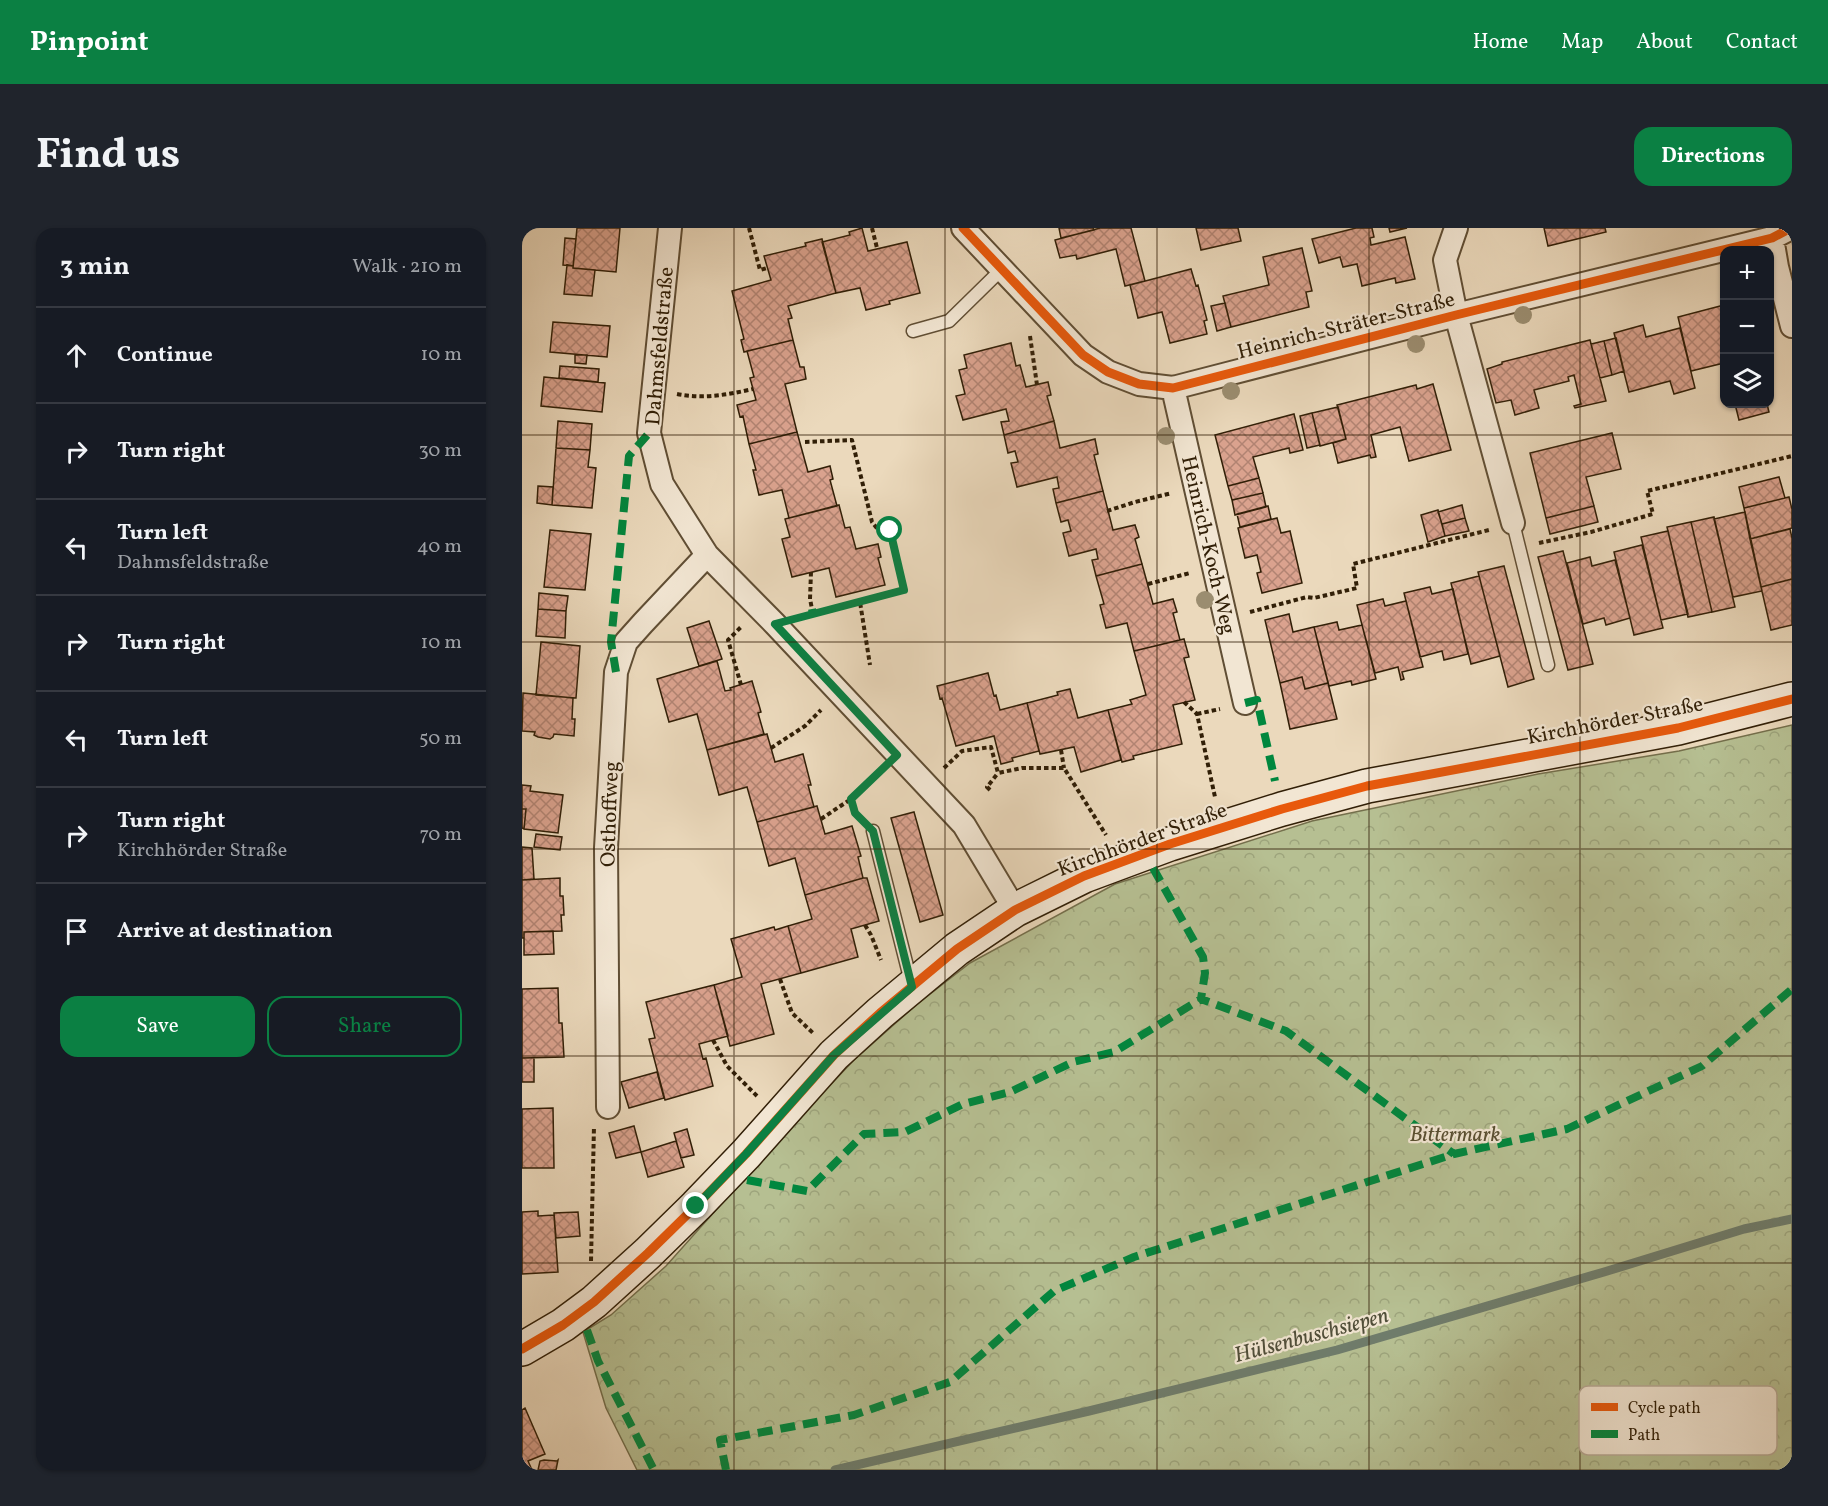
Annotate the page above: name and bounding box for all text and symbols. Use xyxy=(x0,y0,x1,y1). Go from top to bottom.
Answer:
text: Pinpoint xyxy=(30,23,148,62)
text: Home xyxy=(1473,28,1528,57)
text: Map xyxy=(1561,28,1603,57)
text: About xyxy=(1636,28,1693,57)
text: Contact xyxy=(1726,28,1798,57)
text: Find us xyxy=(36,127,180,186)
button: Directions xyxy=(1634,127,1792,186)
map controls xyxy=(1720,246,1774,408)
button: + xyxy=(1720,246,1774,300)
text: 3 min xyxy=(60,249,130,285)
text: Walk · 210 m xyxy=(352,253,462,281)
street label: Dahmsfeldstraße xyxy=(639,265,682,427)
street label: Heinrich-Sträter-Straße xyxy=(1235,285,1458,368)
button: − xyxy=(1720,300,1774,354)
icon: ahead xyxy=(60,339,93,372)
text: Continue xyxy=(117,340,213,371)
text: 10 m xyxy=(421,341,462,369)
button: layers xyxy=(1720,354,1774,408)
icon: right xyxy=(60,435,93,468)
text: Turn right xyxy=(117,436,225,467)
text: 30 m xyxy=(418,437,462,465)
street label: Heinrich-Koch-Weg xyxy=(1173,453,1242,638)
route start xyxy=(876,516,902,542)
text: Turn left xyxy=(117,518,208,549)
icon: left xyxy=(60,531,93,564)
text: 40 m xyxy=(417,533,462,561)
text: Dahmsfeldstraße xyxy=(117,549,269,577)
icon: right xyxy=(60,627,93,660)
text: Turn right xyxy=(117,628,225,659)
text: 10 m xyxy=(421,629,462,657)
street label: Kirchhörder Straße xyxy=(1525,690,1706,753)
icon: left xyxy=(60,723,93,756)
text: Turn left xyxy=(117,724,208,755)
text: 50 m xyxy=(419,725,462,753)
street label: Osthoffweg xyxy=(594,761,627,868)
street label: Kirchhörder Straße xyxy=(1054,796,1231,885)
text: Turn right xyxy=(117,806,225,837)
icon: right xyxy=(60,819,93,852)
text: 70 m xyxy=(419,821,462,849)
text: Kirchhörder Straße xyxy=(117,837,287,865)
icon: arrive xyxy=(60,915,93,948)
text: Arrive at destination xyxy=(117,916,333,947)
button: Save xyxy=(60,996,255,1057)
button: Share xyxy=(267,996,462,1057)
park label: Bittermark xyxy=(1410,1121,1501,1150)
route end xyxy=(682,1192,708,1218)
water label: Hülsenbuschsiepen xyxy=(1231,1301,1392,1372)
legend xyxy=(1579,1386,1777,1455)
text: Cycle path xyxy=(1628,1398,1701,1420)
text: Path xyxy=(1628,1425,1660,1447)

